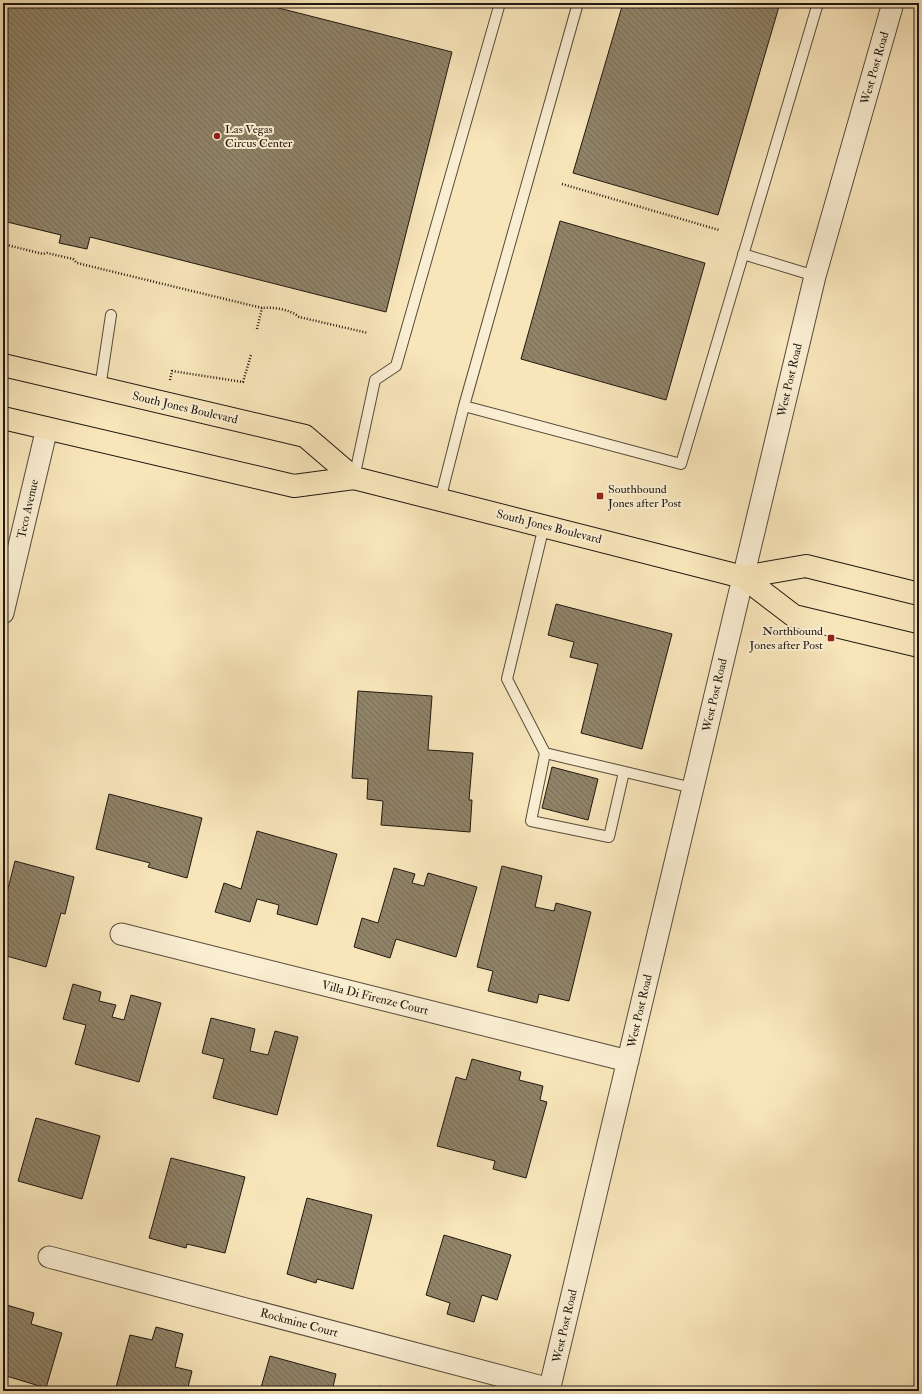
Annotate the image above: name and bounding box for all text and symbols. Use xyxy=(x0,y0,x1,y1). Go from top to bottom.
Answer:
street label: West Post Road xyxy=(857,30,893,107)
place label: Las Vegas Circus Center xyxy=(225,122,293,151)
marker: Las Vegas Circus Center xyxy=(212,131,222,141)
street label: West Post Road xyxy=(774,342,806,419)
street label: South Jones Boulevard xyxy=(131,389,239,427)
street label: Teco Avenue xyxy=(14,478,42,540)
place label: Southbound Jones after Post xyxy=(607,482,682,511)
marker: Southbound Jones after Post xyxy=(595,491,605,501)
street label: South Jones Boulevard xyxy=(495,507,603,547)
place label: Northbound Jones after Post xyxy=(749,624,823,653)
marker: Northbound Jones after Post xyxy=(826,633,836,643)
street label: West Post Road xyxy=(699,657,731,734)
street label: West Post Road xyxy=(624,973,656,1050)
street label: Villa Di Firenze Court xyxy=(320,977,430,1019)
street label: West Post Road xyxy=(549,1288,581,1365)
street label: Rockmine Court xyxy=(258,1305,340,1341)

